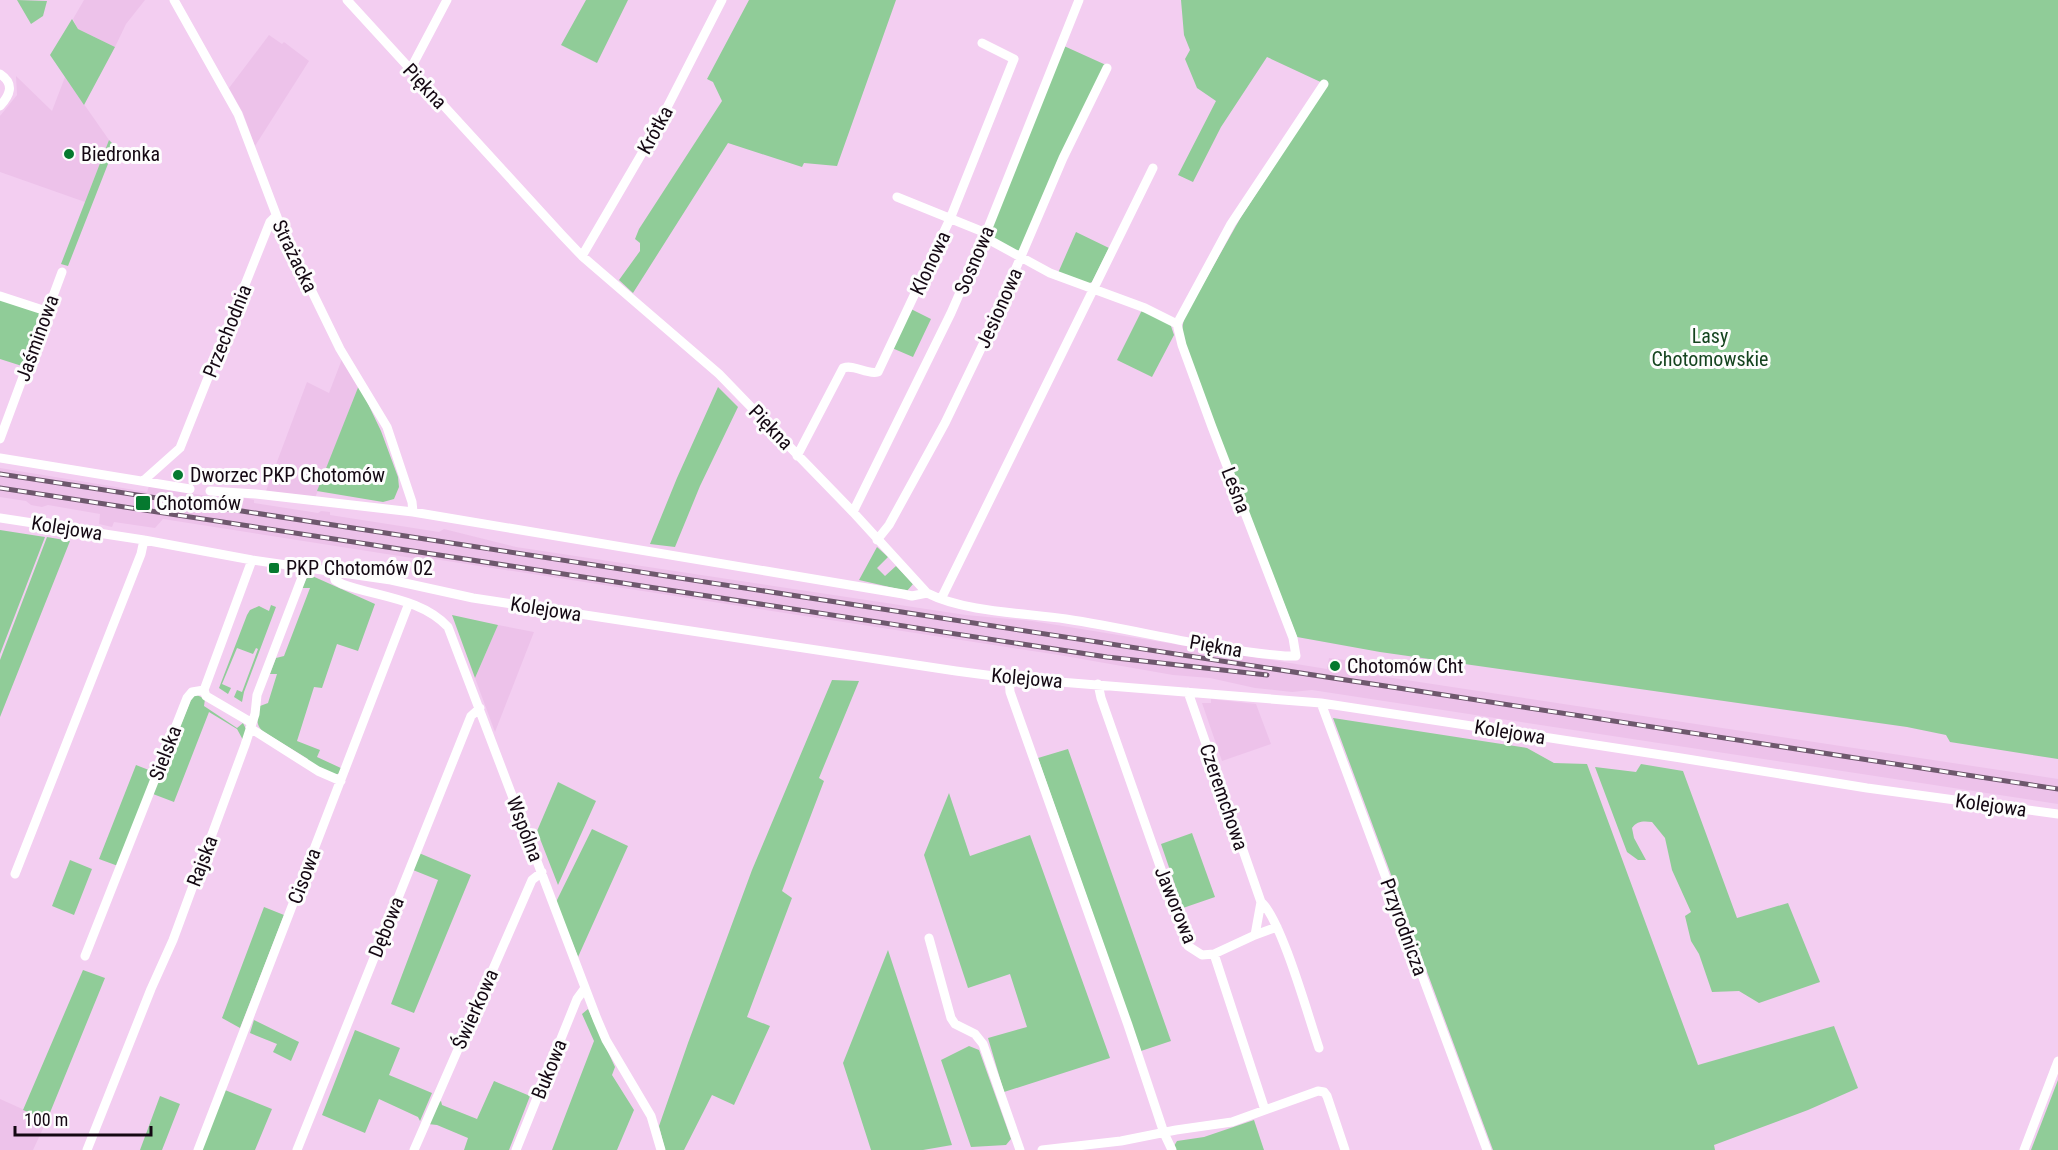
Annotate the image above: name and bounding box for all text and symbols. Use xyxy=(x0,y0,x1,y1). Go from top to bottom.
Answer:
street label: Piękna xyxy=(398,58,452,114)
street label: Krótka xyxy=(632,102,678,158)
place label: Biedronka xyxy=(81,142,160,166)
marker: Biedronka xyxy=(62,147,76,161)
street label: Strażacka xyxy=(267,216,323,296)
street label: Sosnowa xyxy=(949,222,999,298)
street label: Klonowa xyxy=(905,227,955,299)
street label: Jesionowa xyxy=(971,264,1027,352)
street label: Przechodnia xyxy=(198,281,256,381)
street label: Jaśminowa xyxy=(10,291,64,385)
park label: Lasy Chotomowskie xyxy=(1652,324,1769,371)
street label: Piękna xyxy=(744,399,798,455)
place label: Dworzec PKP Chotomów xyxy=(190,463,385,487)
street label: Leśna xyxy=(1216,464,1256,516)
marker: Dworzec PKP Chotomów xyxy=(171,468,185,482)
place label: Chotomów xyxy=(156,491,241,515)
marker: Chotomów xyxy=(134,494,152,512)
street label: Kolejowa xyxy=(30,511,104,545)
place label: PKP Chotomów 02 xyxy=(286,556,433,580)
marker: PKP Chotomów 02 xyxy=(267,561,281,575)
street label: Kolejowa xyxy=(509,592,583,626)
street label: Piękna xyxy=(1188,630,1244,662)
place label: Chotomów Cht xyxy=(1347,654,1463,678)
marker: Chotomów Cht xyxy=(1328,659,1342,673)
street label: Kolejowa xyxy=(990,663,1064,693)
street label: Kolejowa xyxy=(1473,715,1547,749)
street label: Sielska xyxy=(144,722,186,784)
street label: Czeremchowa xyxy=(1195,741,1253,853)
street label: Kolejowa xyxy=(1954,788,2028,822)
street label: Wspólna xyxy=(502,793,548,865)
street label: Rajska xyxy=(181,832,223,890)
street label: Cisowa xyxy=(282,845,326,907)
street label: Jaworowa xyxy=(1150,863,1202,947)
street label: Przyrodnicza xyxy=(1375,875,1433,979)
street label: Dębowa xyxy=(363,893,409,961)
street label: Świerkowa xyxy=(447,965,503,1053)
street label: Bukowa xyxy=(526,1036,572,1102)
scale bar xyxy=(15,1099,152,1137)
text: 100 m xyxy=(24,1109,68,1130)

